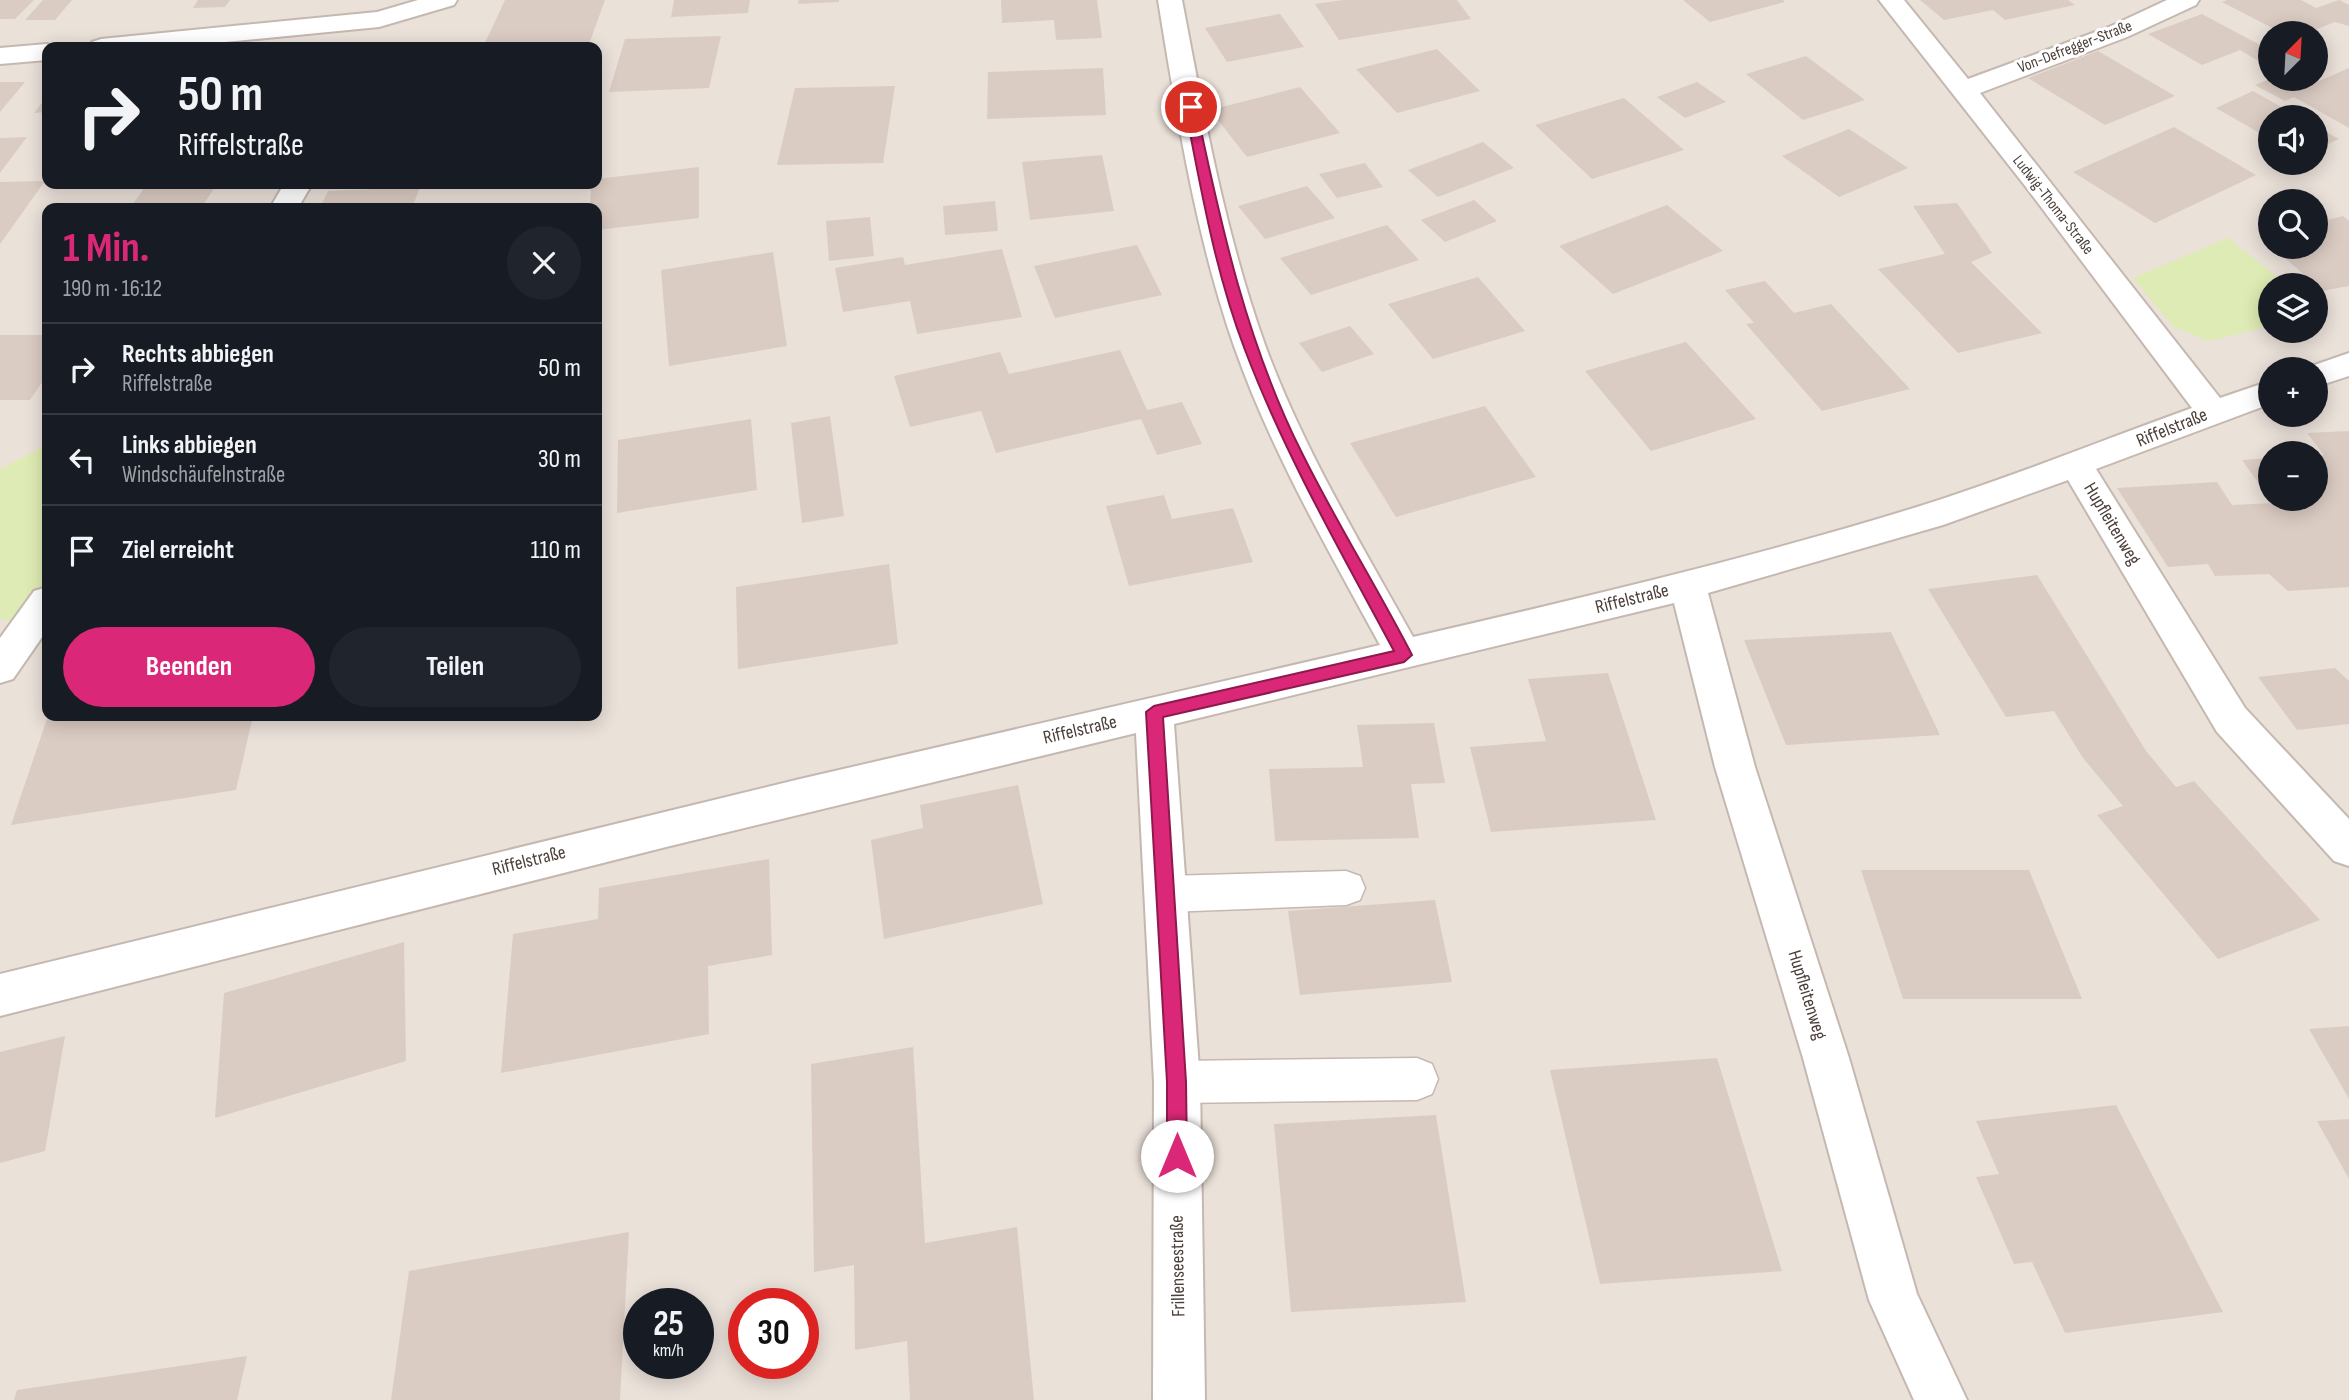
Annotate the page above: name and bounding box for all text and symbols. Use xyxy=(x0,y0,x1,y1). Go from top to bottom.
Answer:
street label: Von-Defregger-Straße xyxy=(2015,17,2135,77)
north arrow xyxy=(2258,21,2328,91)
map controls xyxy=(2258,21,2328,511)
text: 50 m xyxy=(178,66,263,125)
icon: right xyxy=(63,70,154,161)
pin xyxy=(1161,77,1221,137)
icon: arrive xyxy=(1172,88,1210,126)
button: sound xyxy=(2258,105,2328,175)
text: Riffelstraße xyxy=(178,126,304,165)
street label: Ludwig-Thoma-Straße xyxy=(2008,152,2098,258)
button: search xyxy=(2258,189,2328,259)
text: 1 Min. xyxy=(63,223,149,274)
button: close xyxy=(507,226,581,300)
button: layers xyxy=(2258,273,2328,343)
text: 190 m · 16:12 xyxy=(63,275,162,303)
text: Rechts abbiegen xyxy=(122,339,274,370)
icon: right xyxy=(63,350,101,388)
text: 50 m xyxy=(538,353,581,384)
button: + xyxy=(2258,357,2328,427)
text: Riffelstraße xyxy=(122,370,212,398)
street label: Riffelstraße xyxy=(2133,403,2211,453)
text: Links abbiegen xyxy=(122,430,257,461)
icon: left xyxy=(63,441,101,479)
button: − xyxy=(2258,441,2328,511)
text: 30 m xyxy=(538,444,581,475)
text: Windschäufelnstraße xyxy=(122,461,285,489)
street label: Hupfleitenweg xyxy=(2078,479,2146,570)
icon: arrive xyxy=(63,532,101,570)
text: Ziel erreicht xyxy=(122,535,234,566)
text: 110 m xyxy=(530,535,581,566)
street label: Riffelstraße xyxy=(1593,579,1671,619)
button: Beenden xyxy=(63,627,315,707)
button: Teilen xyxy=(329,627,581,707)
street label: Riffelstraße xyxy=(1041,710,1119,750)
street label: Riffelstraße xyxy=(490,841,568,881)
street label: Hupfleitenweg xyxy=(1783,948,1832,1043)
position arrow xyxy=(1140,1119,1214,1193)
street label: Frillenseestraße xyxy=(1166,1215,1190,1317)
speed limit sign: 30 xyxy=(728,1288,819,1379)
text: 25 xyxy=(653,1303,684,1346)
text: km/h xyxy=(653,1340,684,1361)

